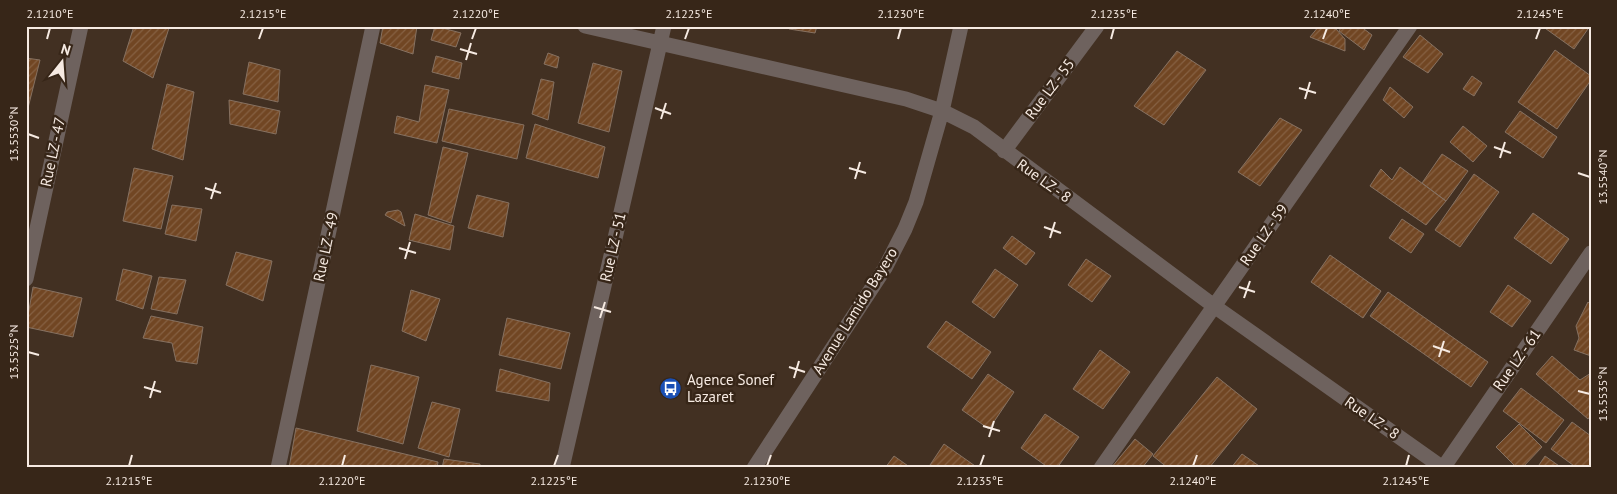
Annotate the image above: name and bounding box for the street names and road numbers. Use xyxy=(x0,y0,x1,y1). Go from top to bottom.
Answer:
street label: Rue LZ - 55 xyxy=(1021,55,1078,123)
street label: Rue LZ - 47 xyxy=(36,115,69,188)
street label: Rue LZ - 8 xyxy=(1013,155,1075,207)
street label: Rue LZ - 59 xyxy=(1236,200,1292,269)
street label: Rue LZ - 49 xyxy=(309,210,342,283)
street label: Rue LZ - 51 xyxy=(595,210,630,283)
street label: Avenue Lamido Bayero xyxy=(808,244,901,378)
street label: Rue LZ - 61 xyxy=(1489,325,1545,394)
street label: Rue LZ - 8 xyxy=(1341,392,1403,443)

